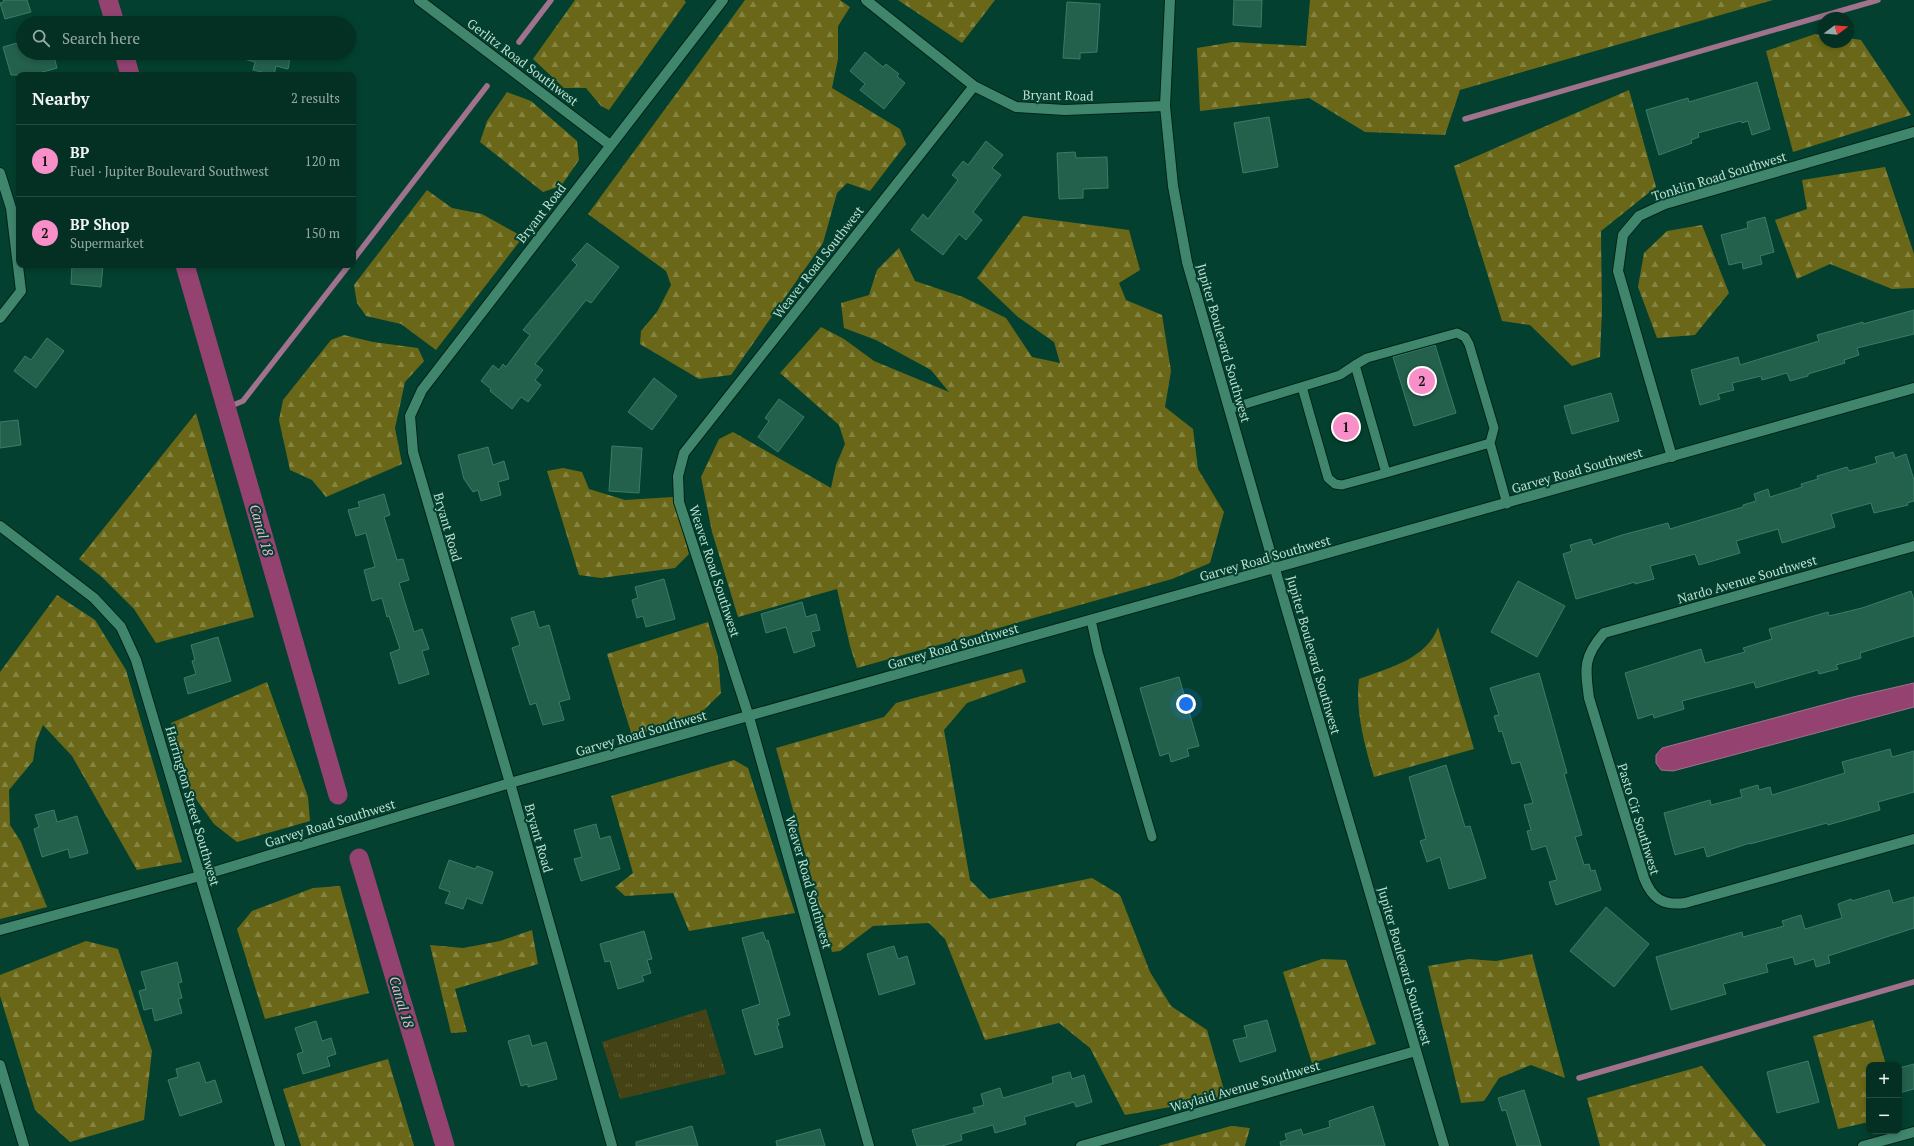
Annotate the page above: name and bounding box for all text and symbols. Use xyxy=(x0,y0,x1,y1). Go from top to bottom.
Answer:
north arrow xyxy=(1818,12,1854,48)
street label: Gerlitz Road Southwest xyxy=(464,14,583,110)
search box xyxy=(16,16,356,60)
icon: search xyxy=(30,27,52,49)
text: Search here xyxy=(62,28,140,48)
street label: Bryant Road xyxy=(1022,85,1094,105)
text: Nearby xyxy=(32,87,90,110)
text: 2 results xyxy=(291,89,340,107)
text: BP xyxy=(70,142,89,162)
street label: Tonklin Road Southwest xyxy=(1649,147,1789,205)
text: 1 xyxy=(41,152,49,170)
text: 120 m xyxy=(305,152,340,170)
text: Fuel · Jupiter Boulevard Southwest xyxy=(70,162,269,180)
street label: Bryant Road xyxy=(512,179,570,247)
street label: Weaver Road Southwest xyxy=(768,202,868,322)
text: BP Shop xyxy=(70,214,129,234)
text: 2 xyxy=(41,224,49,242)
text: 150 m xyxy=(305,224,340,242)
text: Supermarket xyxy=(70,234,144,252)
street label: Jupiter Boulevard Southwest xyxy=(1193,261,1255,425)
pin: 2 xyxy=(1409,366,1435,396)
pin: 1 xyxy=(1333,412,1359,442)
street label: Garvey Road Southwest xyxy=(1509,443,1645,497)
street label: Bryant Road xyxy=(430,490,466,564)
water label: Canal 18 xyxy=(246,502,279,559)
street label: Weaver Road Southwest xyxy=(685,503,745,640)
street label: Garvey Road Southwest xyxy=(1197,531,1333,585)
street label: Nardo Avenue Southwest xyxy=(1675,550,1819,608)
street label: Jupiter Boulevard Southwest xyxy=(1283,573,1345,737)
street label: Garvey Road Southwest xyxy=(885,619,1021,673)
your location xyxy=(1176,694,1196,714)
street label: Garvey Road Southwest xyxy=(573,706,709,760)
street label: Harrington Street Southwest xyxy=(162,724,225,888)
street label: Pasto Cir Southwest xyxy=(1613,761,1665,877)
street label: Garvey Road Southwest xyxy=(263,795,398,851)
street label: Bryant Road xyxy=(521,801,557,875)
street label: Weaver Road Southwest xyxy=(781,813,837,951)
street label: Jupiter Boulevard Southwest xyxy=(1374,884,1436,1048)
water label: Canal 18 xyxy=(385,974,419,1031)
street label: Waylaid Avenue Southwest xyxy=(1168,1056,1322,1116)
map controls xyxy=(1866,1062,1902,1134)
button: + xyxy=(1866,1062,1902,1098)
button: − xyxy=(1866,1098,1902,1134)

